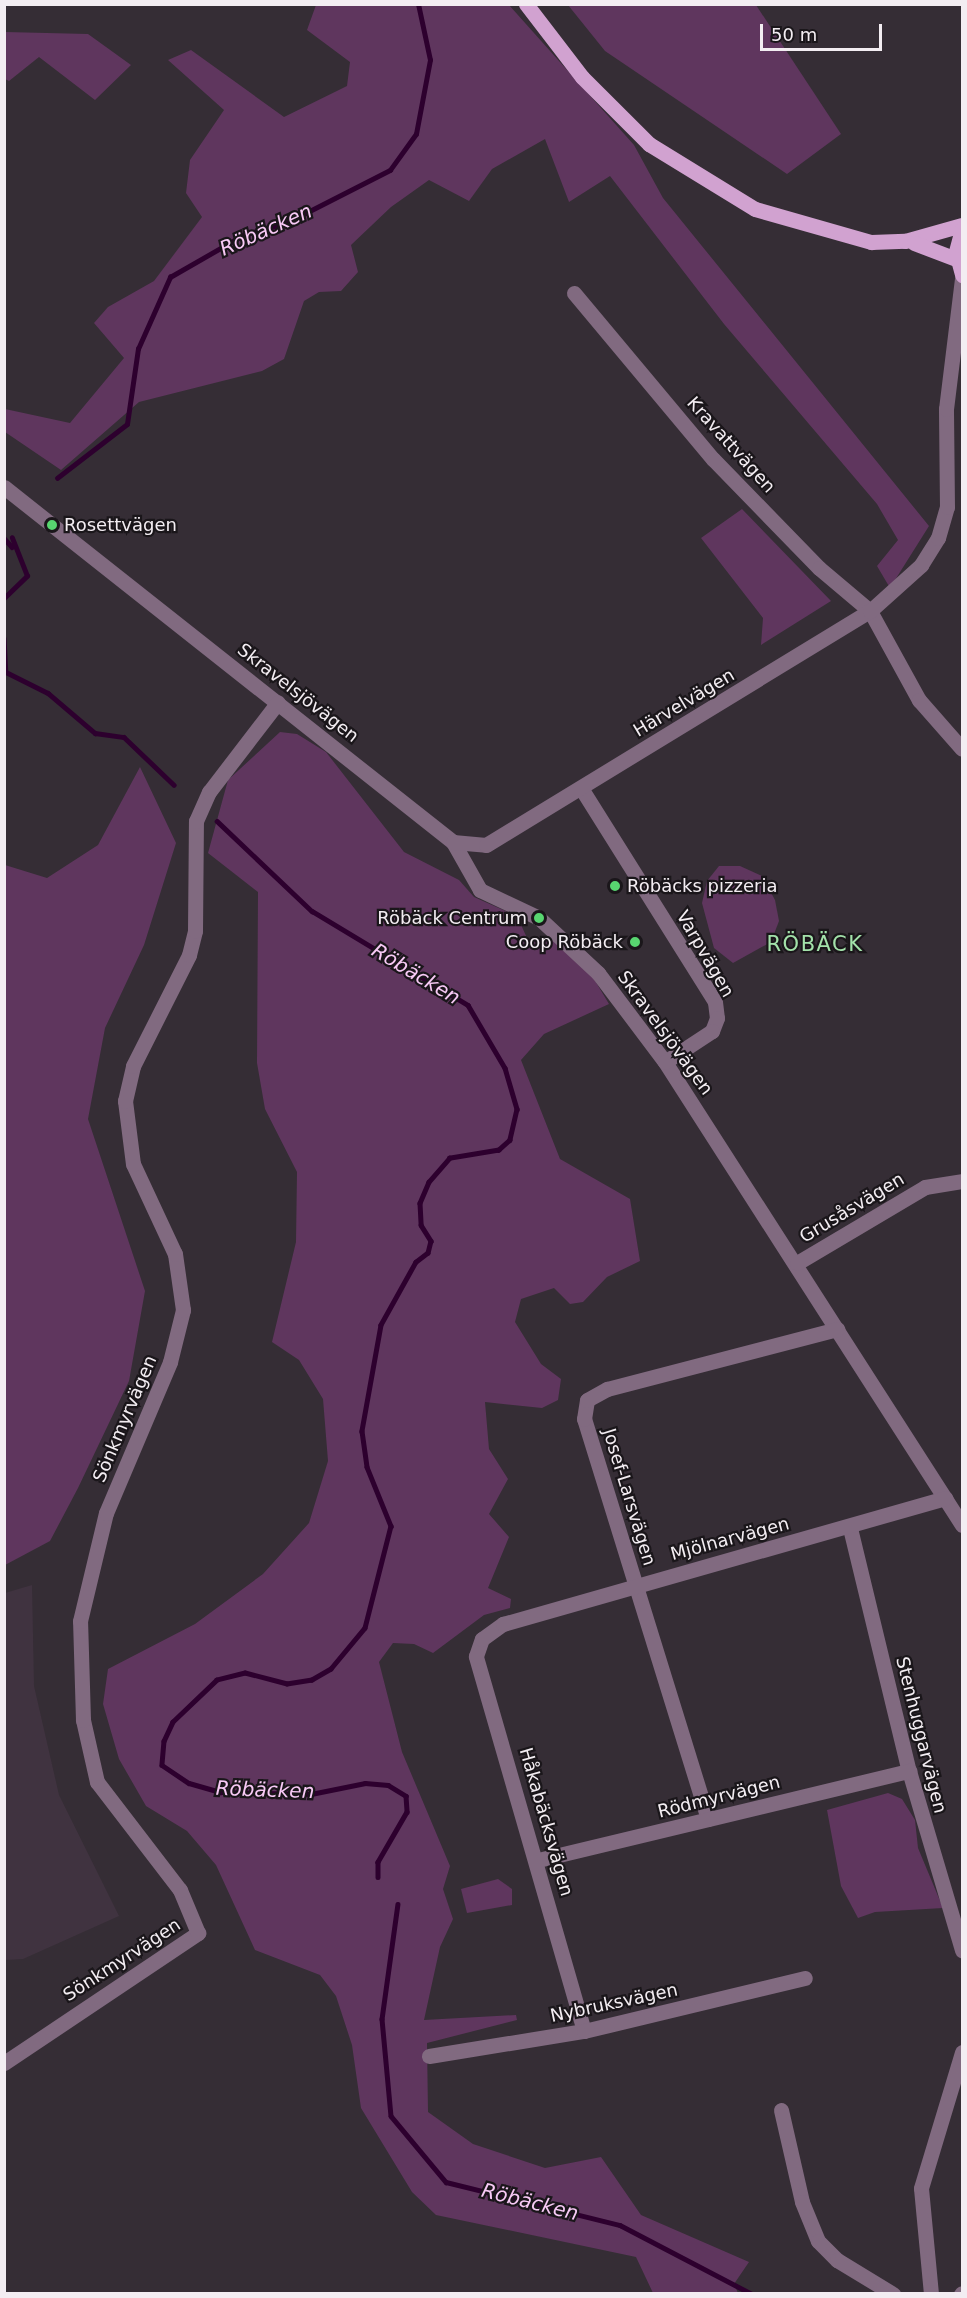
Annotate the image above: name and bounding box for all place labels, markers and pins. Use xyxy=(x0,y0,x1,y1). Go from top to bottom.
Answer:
place label: Rosettvägen xyxy=(64,514,177,536)
marker: Rosettvägen xyxy=(45,518,59,532)
place label: Röbäcks pizzeria xyxy=(627,875,777,897)
marker: Röbäcks pizzeria xyxy=(608,879,622,893)
place label: Röbäck Centrum xyxy=(377,907,527,929)
marker: Röbäck Centrum xyxy=(532,911,546,925)
place label: Coop Röbäck xyxy=(506,931,623,953)
marker: Coop Röbäck xyxy=(628,935,642,949)

